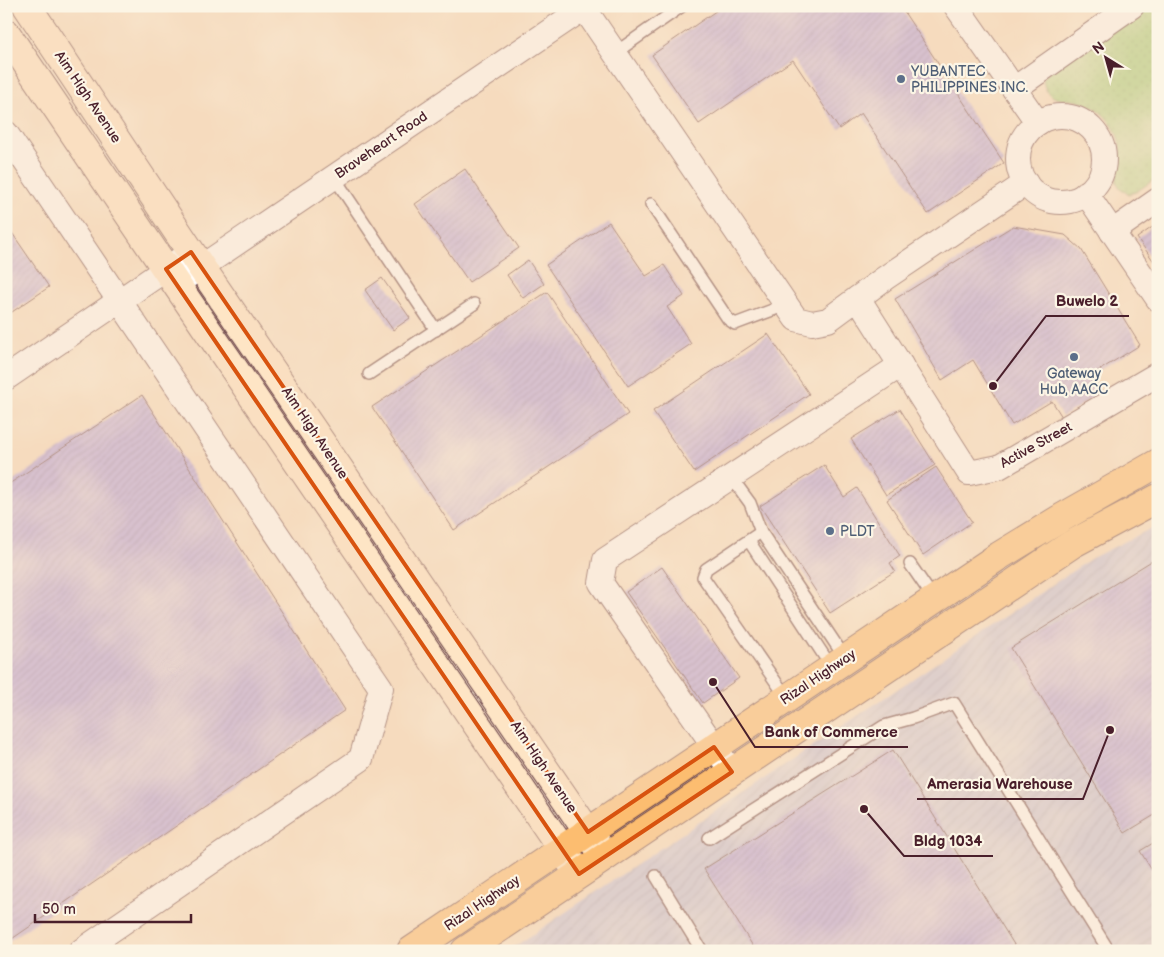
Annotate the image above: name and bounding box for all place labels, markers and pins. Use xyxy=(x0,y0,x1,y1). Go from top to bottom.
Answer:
place label: YUBANTEC PHILIPPINES INC. xyxy=(910,63,1028,96)
marker: YUBANTEC PHILIPPINES INC. xyxy=(895,73,907,85)
callout: Buwelo 2 xyxy=(1046,286,1129,316)
marker: Gateway Hub, AACC xyxy=(1068,351,1080,363)
place label: Gateway Hub, AACC xyxy=(1040,365,1108,398)
place label: PLDT xyxy=(840,523,875,540)
marker: PLDT xyxy=(824,525,836,537)
callout: Bank of Commerce xyxy=(755,717,908,747)
callout: Amerasia Warehouse xyxy=(917,769,1083,799)
callout: Bldg 1034 xyxy=(904,826,993,856)

